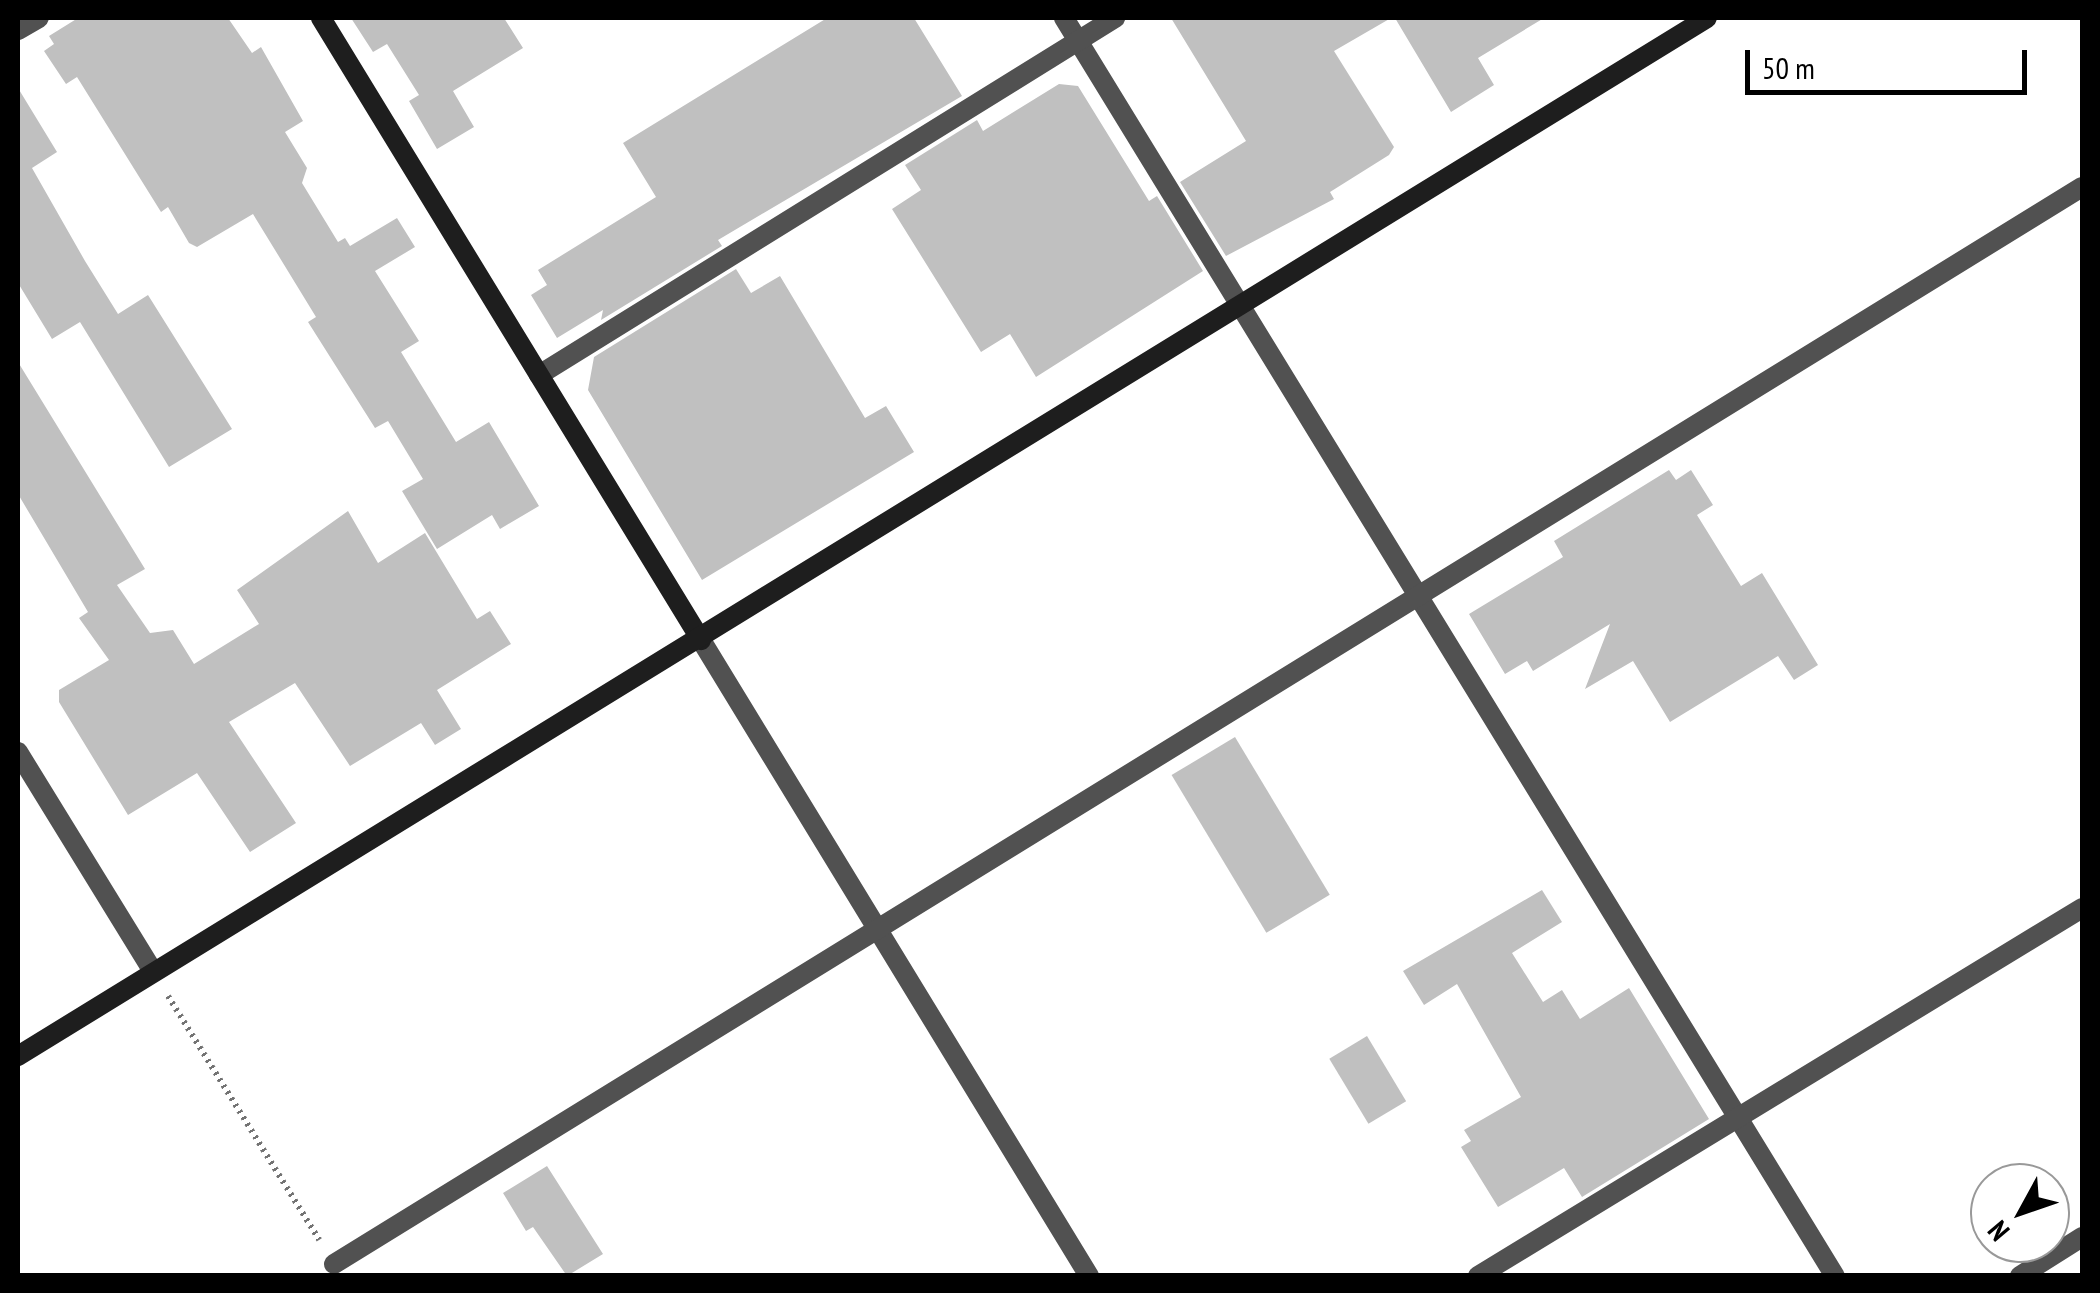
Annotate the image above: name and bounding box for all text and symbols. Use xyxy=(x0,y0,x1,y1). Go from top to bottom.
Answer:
scale bar xyxy=(1750,30,2032,92)
text: 50 m xyxy=(1762,48,1815,87)
north arrow xyxy=(1970,1163,2070,1263)
text: N xyxy=(1979,1214,2017,1249)

